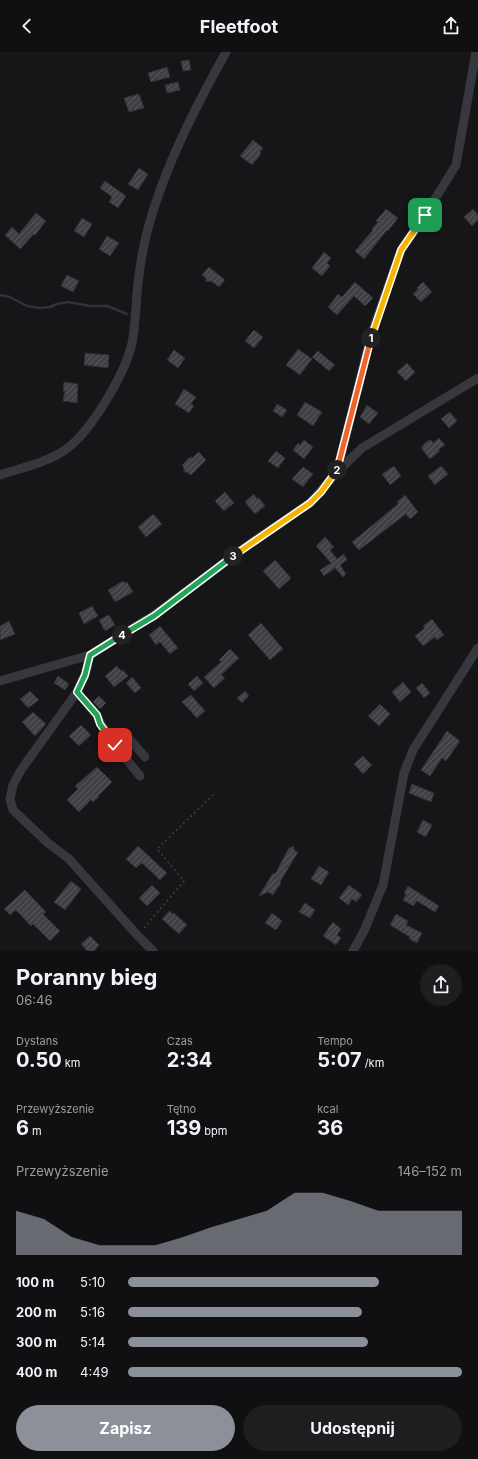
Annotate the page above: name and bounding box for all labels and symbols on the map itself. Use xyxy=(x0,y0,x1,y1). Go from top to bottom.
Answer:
pin xyxy=(408,198,442,232)
pin: 1 xyxy=(361,328,381,348)
pin: 2 xyxy=(327,460,347,480)
pin: 3 xyxy=(223,546,243,566)
pin: 4 xyxy=(112,625,132,645)
pin xyxy=(98,728,132,762)

